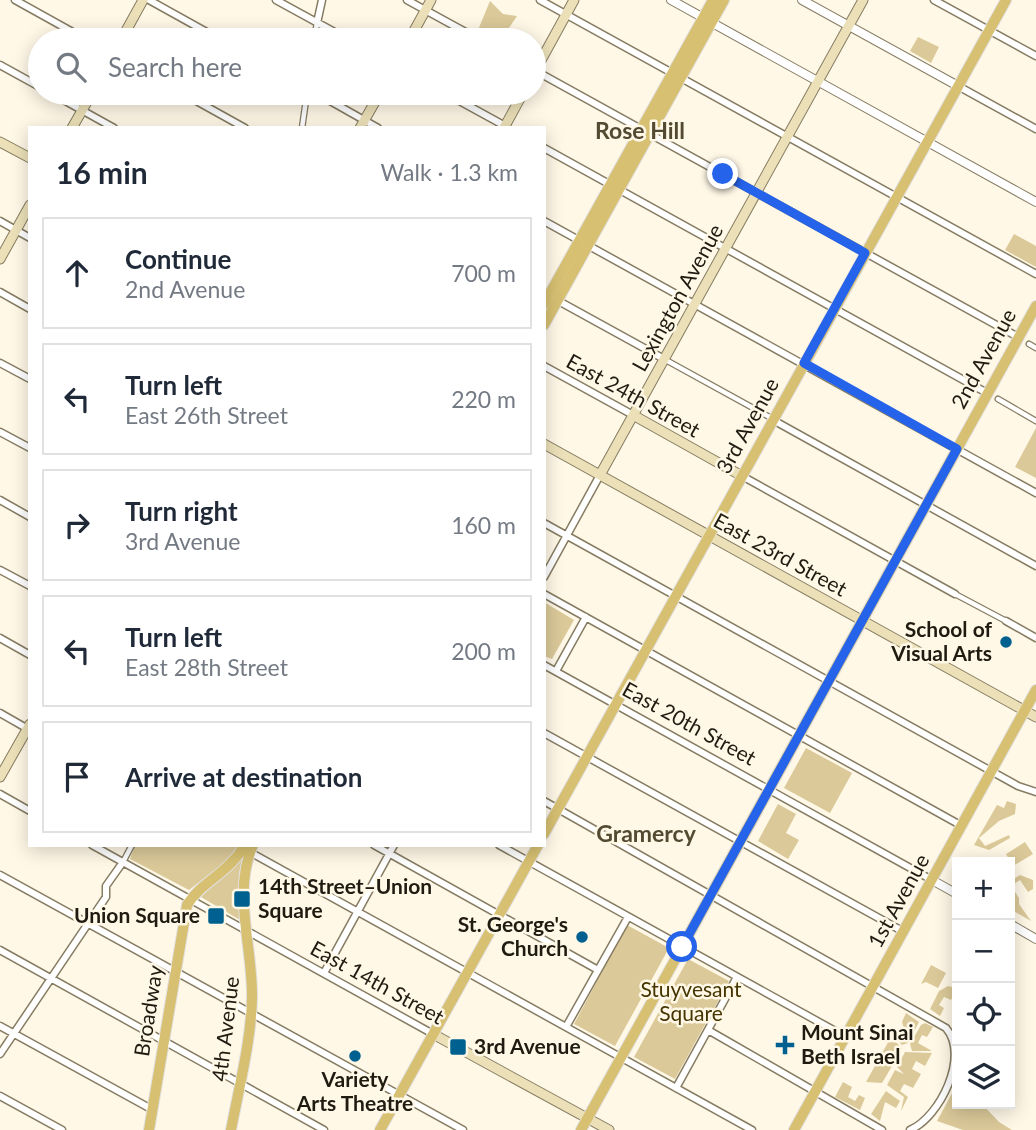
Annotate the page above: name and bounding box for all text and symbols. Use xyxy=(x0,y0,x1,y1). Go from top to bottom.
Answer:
search box xyxy=(28,28,546,105)
icon: search xyxy=(52,48,90,86)
text: Search here xyxy=(108,51,242,83)
district label: Rose Hill xyxy=(595,116,685,144)
text: 16 min xyxy=(56,154,148,190)
text: Walk · 1.3 km xyxy=(381,158,518,186)
route end xyxy=(707,158,738,189)
street label: Lexington Avenue xyxy=(626,219,727,375)
text: Continue xyxy=(125,243,231,275)
icon: ahead xyxy=(58,254,96,292)
text: 700 m xyxy=(451,259,516,287)
text: 2nd Avenue xyxy=(125,275,245,303)
street label: 2nd Avenue xyxy=(945,304,1020,412)
street label: East 24th Street xyxy=(563,348,705,442)
text: Turn left xyxy=(125,369,222,401)
street label: 3rd Avenue xyxy=(710,373,783,477)
icon: left xyxy=(58,380,96,418)
text: 220 m xyxy=(451,385,516,413)
text: East 26th Street xyxy=(125,401,288,429)
text: Turn right xyxy=(125,495,238,527)
icon: right xyxy=(58,506,96,544)
street label: East 23rd Street xyxy=(710,507,852,601)
text: 160 m xyxy=(451,511,516,539)
text: 3rd Avenue xyxy=(125,527,240,555)
place label: School of Visual Arts xyxy=(890,616,992,665)
text: Turn left xyxy=(125,621,222,653)
icon: left xyxy=(58,632,96,670)
marker: School of Visual Arts xyxy=(998,634,1014,650)
text: 200 m xyxy=(451,637,516,665)
text: East 28th Street xyxy=(125,653,288,681)
street label: East 20th Street xyxy=(619,676,761,770)
icon: arrive xyxy=(58,758,96,796)
text: Arrive at destination xyxy=(125,761,362,793)
district label: Gramercy xyxy=(596,819,697,847)
street label: 1st Avenue xyxy=(862,849,934,951)
map controls xyxy=(952,857,1015,1109)
button: + xyxy=(952,857,1015,920)
place label: 14th Street–Union Square xyxy=(258,873,432,922)
marker: 14th Street–Union Square xyxy=(232,889,252,909)
place label: Union Square xyxy=(74,902,200,927)
marker: Union Square xyxy=(206,906,226,926)
place label: St. George's Church xyxy=(458,911,568,960)
button: − xyxy=(952,920,1015,983)
marker: St. George's Church xyxy=(574,929,590,945)
route start xyxy=(666,931,697,962)
street label: East 14th Street xyxy=(307,935,449,1029)
street label: Broadway xyxy=(128,963,167,1058)
street label: 4th Avenue xyxy=(206,975,243,1083)
park label: Stuyvesant Square xyxy=(640,976,742,1025)
button: locate xyxy=(952,983,1015,1046)
place label: Mount Sinai Beth Israel xyxy=(801,1019,914,1068)
place label: 3rd Avenue xyxy=(474,1033,581,1058)
marker: Mount Sinai Beth Israel xyxy=(775,1035,795,1055)
marker: 3rd Avenue xyxy=(448,1037,468,1057)
button: layers xyxy=(952,1046,1015,1109)
marker: Variety Arts Theatre xyxy=(347,1048,363,1064)
place label: Variety Arts Theatre xyxy=(296,1066,413,1115)

